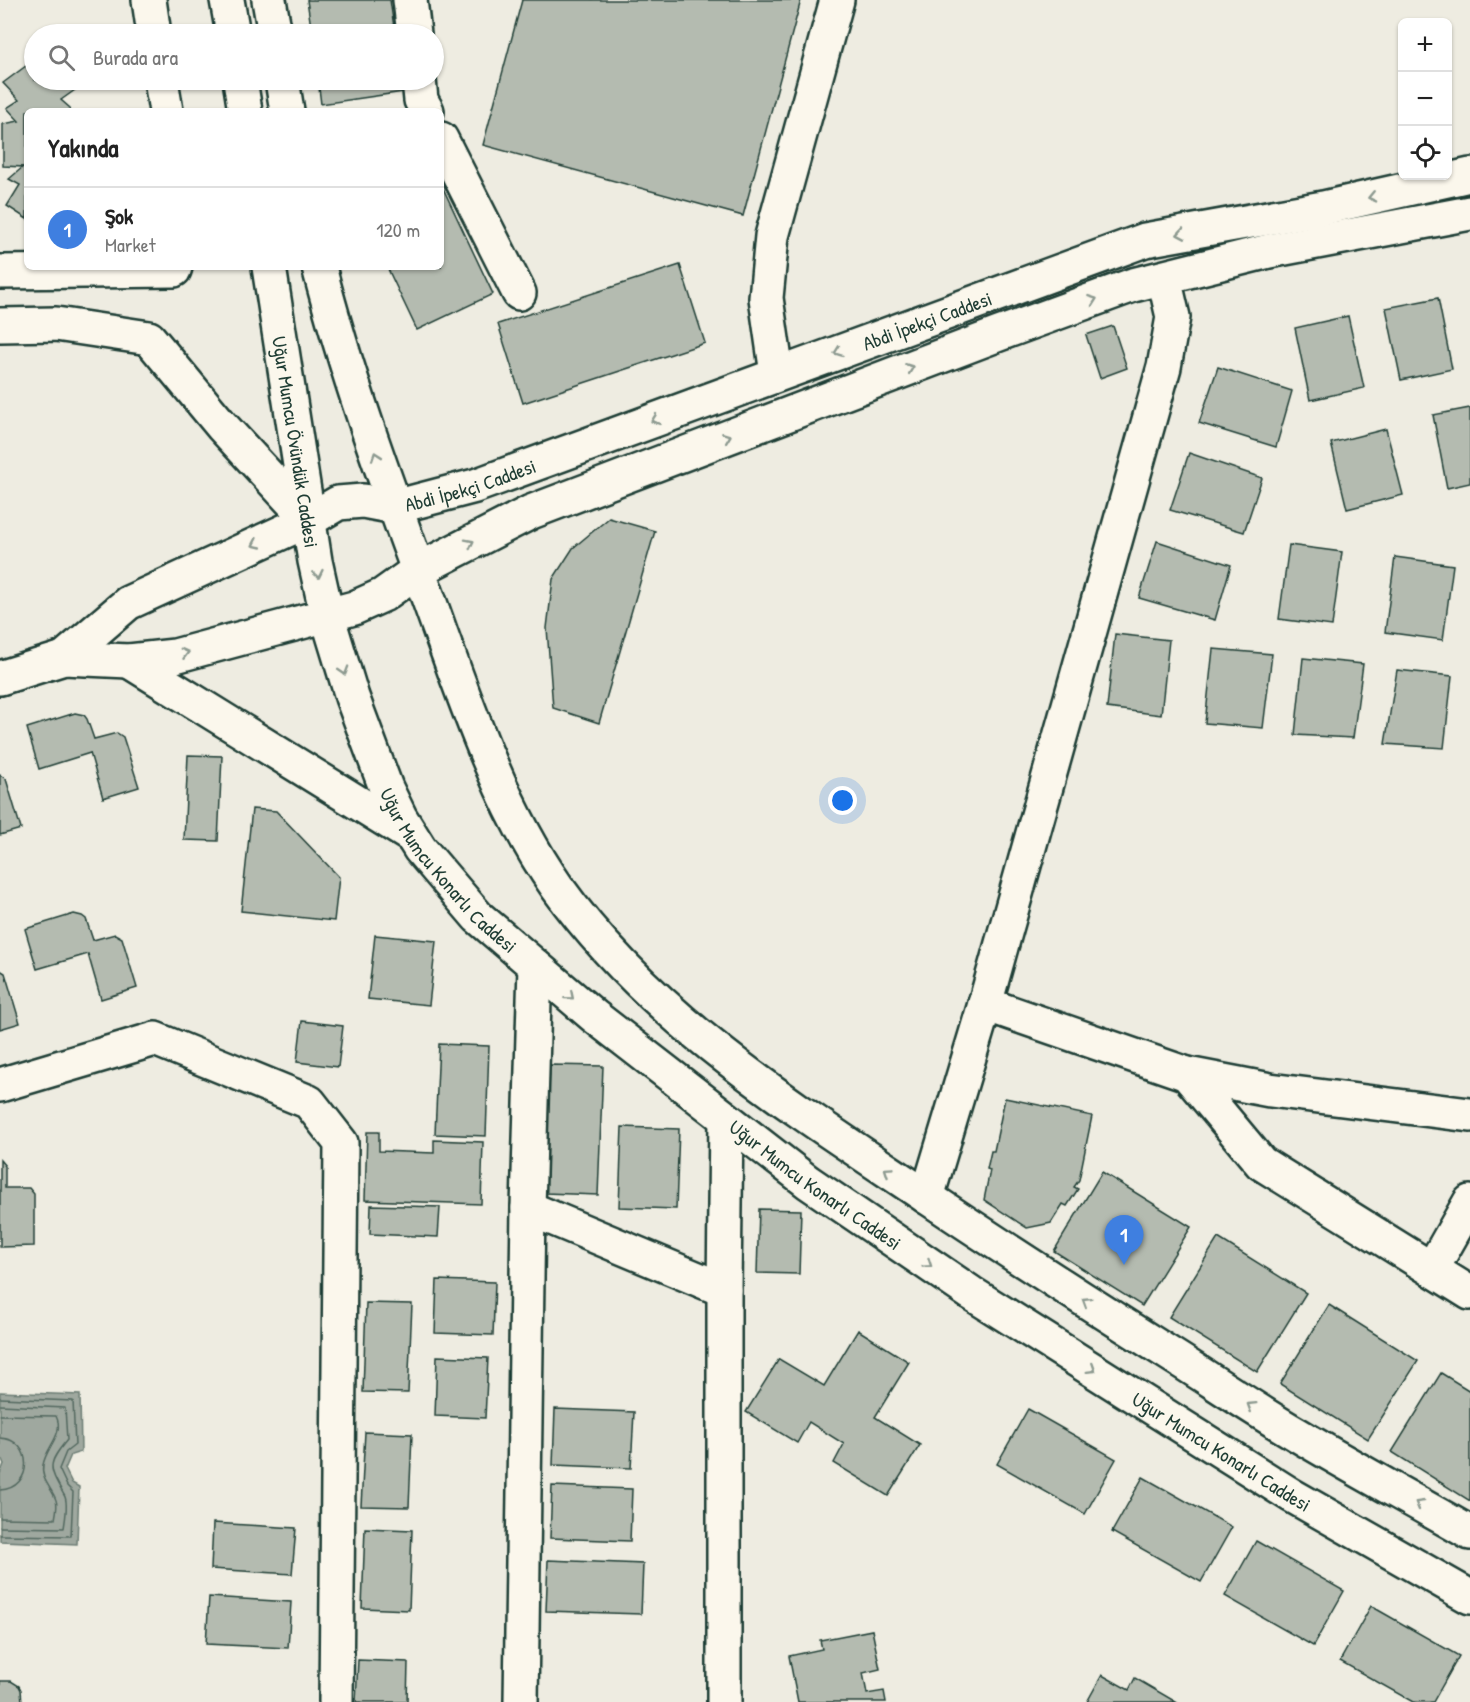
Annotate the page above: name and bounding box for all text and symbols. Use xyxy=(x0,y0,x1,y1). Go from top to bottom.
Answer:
map controls xyxy=(1398,18,1452,180)
button: + xyxy=(1398,18,1452,72)
search box xyxy=(24,24,444,90)
icon: search xyxy=(45,41,78,74)
text: Burada ara xyxy=(93,42,178,72)
button: − xyxy=(1398,72,1452,126)
button: locate xyxy=(1398,126,1452,180)
text: Yakında xyxy=(48,130,118,165)
one-way arrow xyxy=(1367,190,1377,203)
text: Şok xyxy=(105,201,133,231)
text: 1 xyxy=(64,216,71,243)
text: 120 m xyxy=(376,216,420,243)
one-way arrow xyxy=(1176,227,1186,240)
text: Market xyxy=(105,231,156,258)
street label: Abdi İpekçi Caddesi xyxy=(859,284,995,356)
one-way arrow xyxy=(1087,295,1097,308)
street label: Uğur Mumcu Övündük Caddesi xyxy=(267,334,326,549)
one-way arrow xyxy=(833,345,844,358)
one-way arrow xyxy=(904,363,915,375)
one-way arrow xyxy=(650,412,661,425)
one-way arrow xyxy=(721,432,732,444)
one-way arrow xyxy=(370,451,383,462)
street label: Abdi İpekçi Caddesi xyxy=(402,451,539,517)
one-way arrow xyxy=(251,537,262,549)
one-way arrow xyxy=(463,539,474,550)
one-way arrow xyxy=(311,568,324,578)
one-way arrow xyxy=(180,648,190,661)
one-way arrow xyxy=(337,665,349,676)
street label: Uğur Mumcu Konarlı Caddesi xyxy=(374,783,523,958)
your location xyxy=(828,786,857,815)
one-way arrow xyxy=(563,989,574,1000)
street label: Uğur Mumcu Konarlı Caddesi xyxy=(724,1113,907,1255)
one-way arrow xyxy=(884,1167,895,1178)
pin: 1 xyxy=(1104,1216,1144,1265)
one-way arrow xyxy=(922,1256,932,1268)
one-way arrow xyxy=(1082,1297,1092,1309)
one-way arrow xyxy=(1086,1362,1096,1374)
street label: Uğur Mumcu Konarlı Caddesi xyxy=(1127,1385,1316,1517)
one-way arrow xyxy=(1247,1401,1257,1413)
one-way arrow xyxy=(1415,1500,1425,1511)

